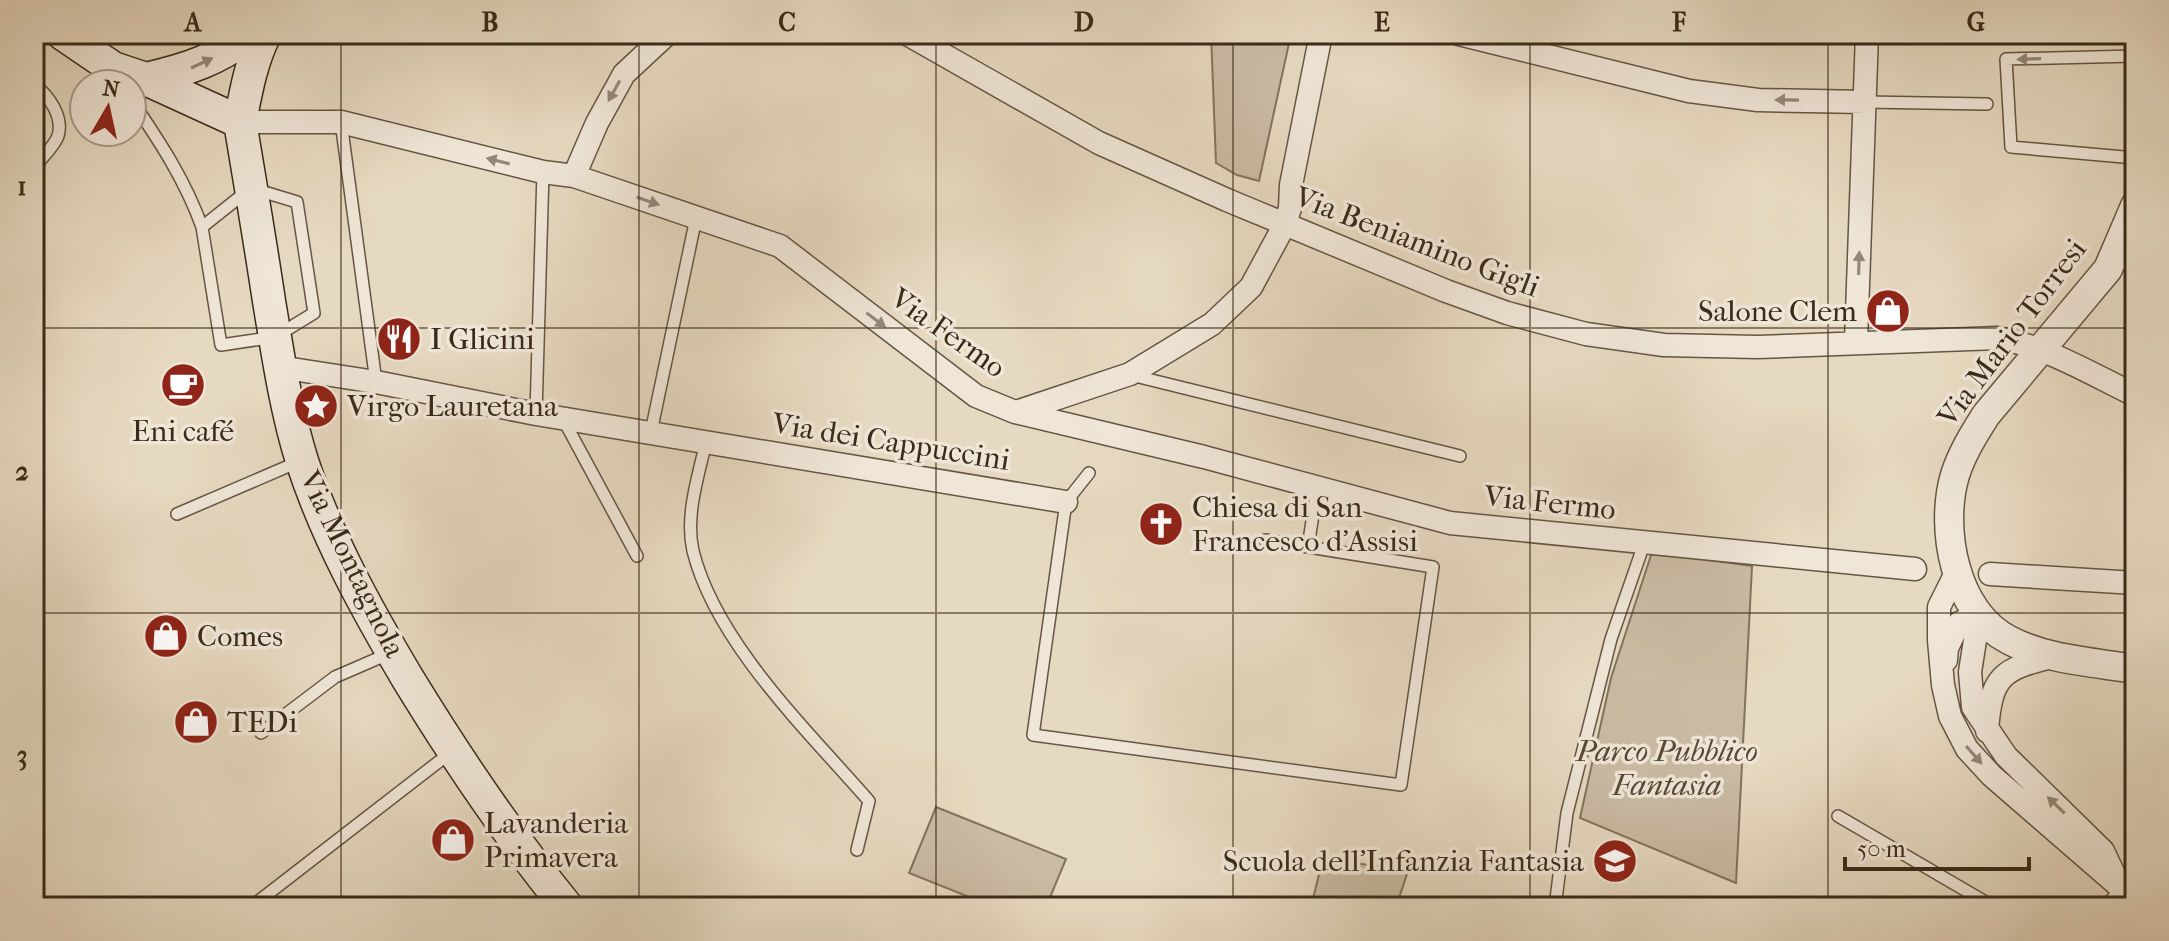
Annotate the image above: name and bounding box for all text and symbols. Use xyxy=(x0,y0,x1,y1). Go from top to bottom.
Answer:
text: A xyxy=(183,7,203,38)
text: B xyxy=(482,7,499,38)
text: C xyxy=(778,7,796,38)
text: D xyxy=(1074,7,1094,38)
text: E xyxy=(1374,7,1390,38)
text: F xyxy=(1671,7,1686,38)
text: G xyxy=(1967,7,1985,38)
one-way arrow xyxy=(2016,52,2041,65)
one-way arrow xyxy=(190,56,213,70)
north arrow xyxy=(68,68,148,148)
text: N xyxy=(101,75,122,103)
one-way arrow xyxy=(608,80,622,102)
one-way arrow xyxy=(1774,94,1799,107)
one-way arrow xyxy=(485,154,510,167)
text: 1 xyxy=(17,171,27,202)
street label: Via Beniamino Gigli xyxy=(1289,179,1544,305)
one-way arrow xyxy=(636,196,660,208)
street label: Via Mario Torresi xyxy=(1930,232,2094,434)
one-way arrow xyxy=(1852,250,1865,275)
street label: Via Fermo xyxy=(883,280,1012,385)
shop icon: Salone Clem xyxy=(1864,287,1912,335)
place label: Salone Clem xyxy=(1698,294,1857,329)
one-way arrow xyxy=(866,311,886,327)
restaurant icon: I Glicini xyxy=(375,315,423,363)
place label: I Glicini xyxy=(430,322,535,357)
cafe icon: Eni café xyxy=(159,361,207,409)
place icon: Virgo Lauretana xyxy=(292,382,340,430)
place label: Virgo Lauretana xyxy=(346,389,559,424)
street label: Via dei Cappuccini xyxy=(769,406,1012,478)
place label: Eni café xyxy=(132,414,234,449)
text: 2 xyxy=(15,456,29,487)
street label: Via Montagnola xyxy=(291,464,413,664)
street label: Via Fermo xyxy=(1481,479,1618,527)
place label: Chiesa di San Francesco d'Assisi xyxy=(1192,490,1418,559)
church icon: Chiesa di San Francesco d'Assisi xyxy=(1137,500,1185,548)
shop icon: Comes xyxy=(142,612,190,660)
place label: Comes xyxy=(197,619,283,654)
shop icon: TEDi xyxy=(172,698,220,746)
place label: TEDi xyxy=(227,705,297,740)
park label: Parco Pubblico Fantasia xyxy=(1574,734,1758,803)
text: 3 xyxy=(17,740,27,771)
one-way arrow xyxy=(1965,745,1982,765)
one-way arrow xyxy=(2047,797,2066,815)
place label: Lavanderia Primavera xyxy=(484,806,629,875)
shop icon: Lavanderia Primavera xyxy=(429,816,477,864)
scale bar xyxy=(1845,821,2029,871)
text: 50 m xyxy=(1857,835,1906,863)
school or university icon: Scuola dell’Infanzia Fantasia xyxy=(1591,837,1639,885)
place label: Scuola dell’Infanzia Fantasia xyxy=(1223,844,1585,879)

